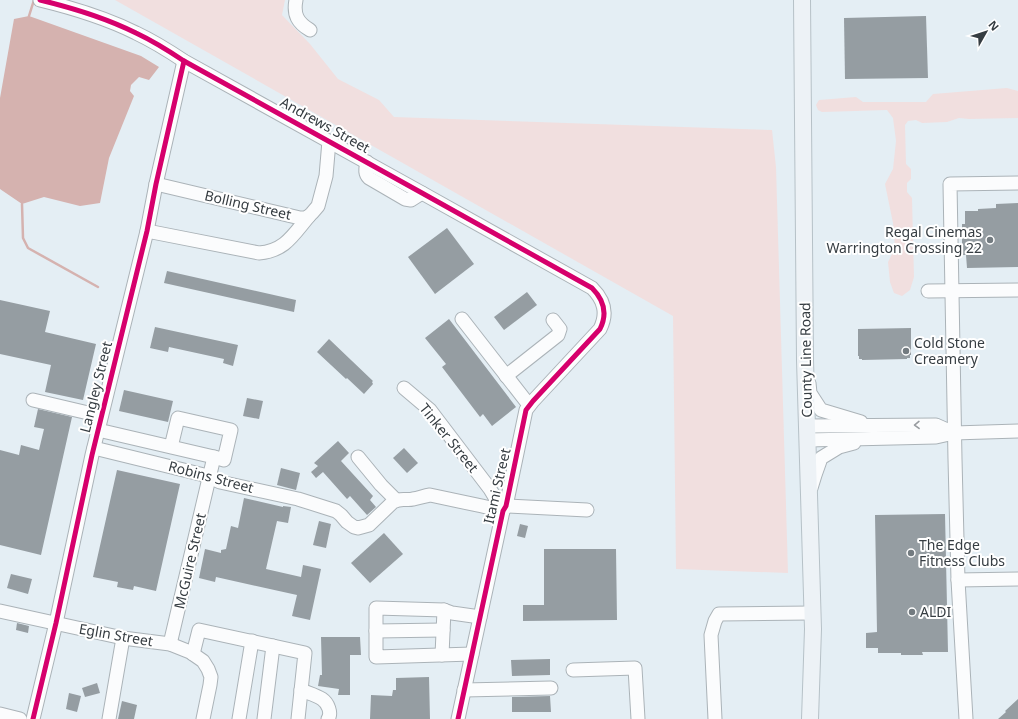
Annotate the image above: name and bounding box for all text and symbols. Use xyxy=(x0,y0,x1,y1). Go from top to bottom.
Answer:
north arrow xyxy=(966,12,1006,52)
text: N xyxy=(986,17,1003,34)
street label: Andrews Street xyxy=(277,92,373,157)
street label: Bolling Street xyxy=(203,185,293,224)
place label: Regal Cinemas Warrington Crossing 22 xyxy=(826,222,982,257)
marker: Regal Cinemas Warrington Crossing 22 xyxy=(985,235,995,245)
street label: County Line Road xyxy=(795,302,816,418)
place label: Cold Stone Creamery xyxy=(914,333,985,368)
street label: Langley Street xyxy=(75,339,116,435)
marker: Cold Stone Creamery xyxy=(901,346,911,356)
street label: Tinker Street xyxy=(416,399,483,476)
one-way arrow xyxy=(914,421,920,429)
street label: Itami Street xyxy=(479,446,514,526)
street label: Robins Street xyxy=(166,456,256,497)
street label: McGuire Street xyxy=(169,511,210,611)
place label: The Edge Fitness Clubs xyxy=(919,535,1005,570)
marker: The Edge Fitness Clubs xyxy=(906,548,916,558)
place label: ALDI xyxy=(920,602,952,621)
marker: ALDI xyxy=(907,607,917,617)
street label: Eglin Street xyxy=(78,619,155,650)

